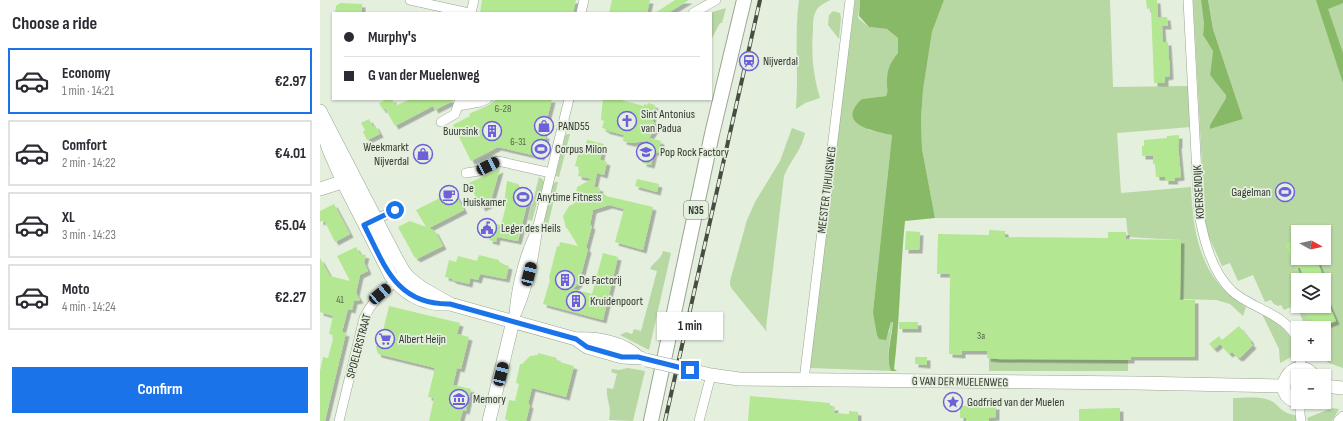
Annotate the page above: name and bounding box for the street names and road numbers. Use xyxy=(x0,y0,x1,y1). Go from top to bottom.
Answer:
street label: MEESTER TIJHUISWEG xyxy=(814,146,840,234)
street label: KOERSENDIJK xyxy=(1190,164,1208,219)
road number: N35 xyxy=(684,201,708,219)
street label: SPOELERSTRAAT xyxy=(343,312,375,380)
street label: G VAN DER MUELENWEG xyxy=(912,374,1008,390)

